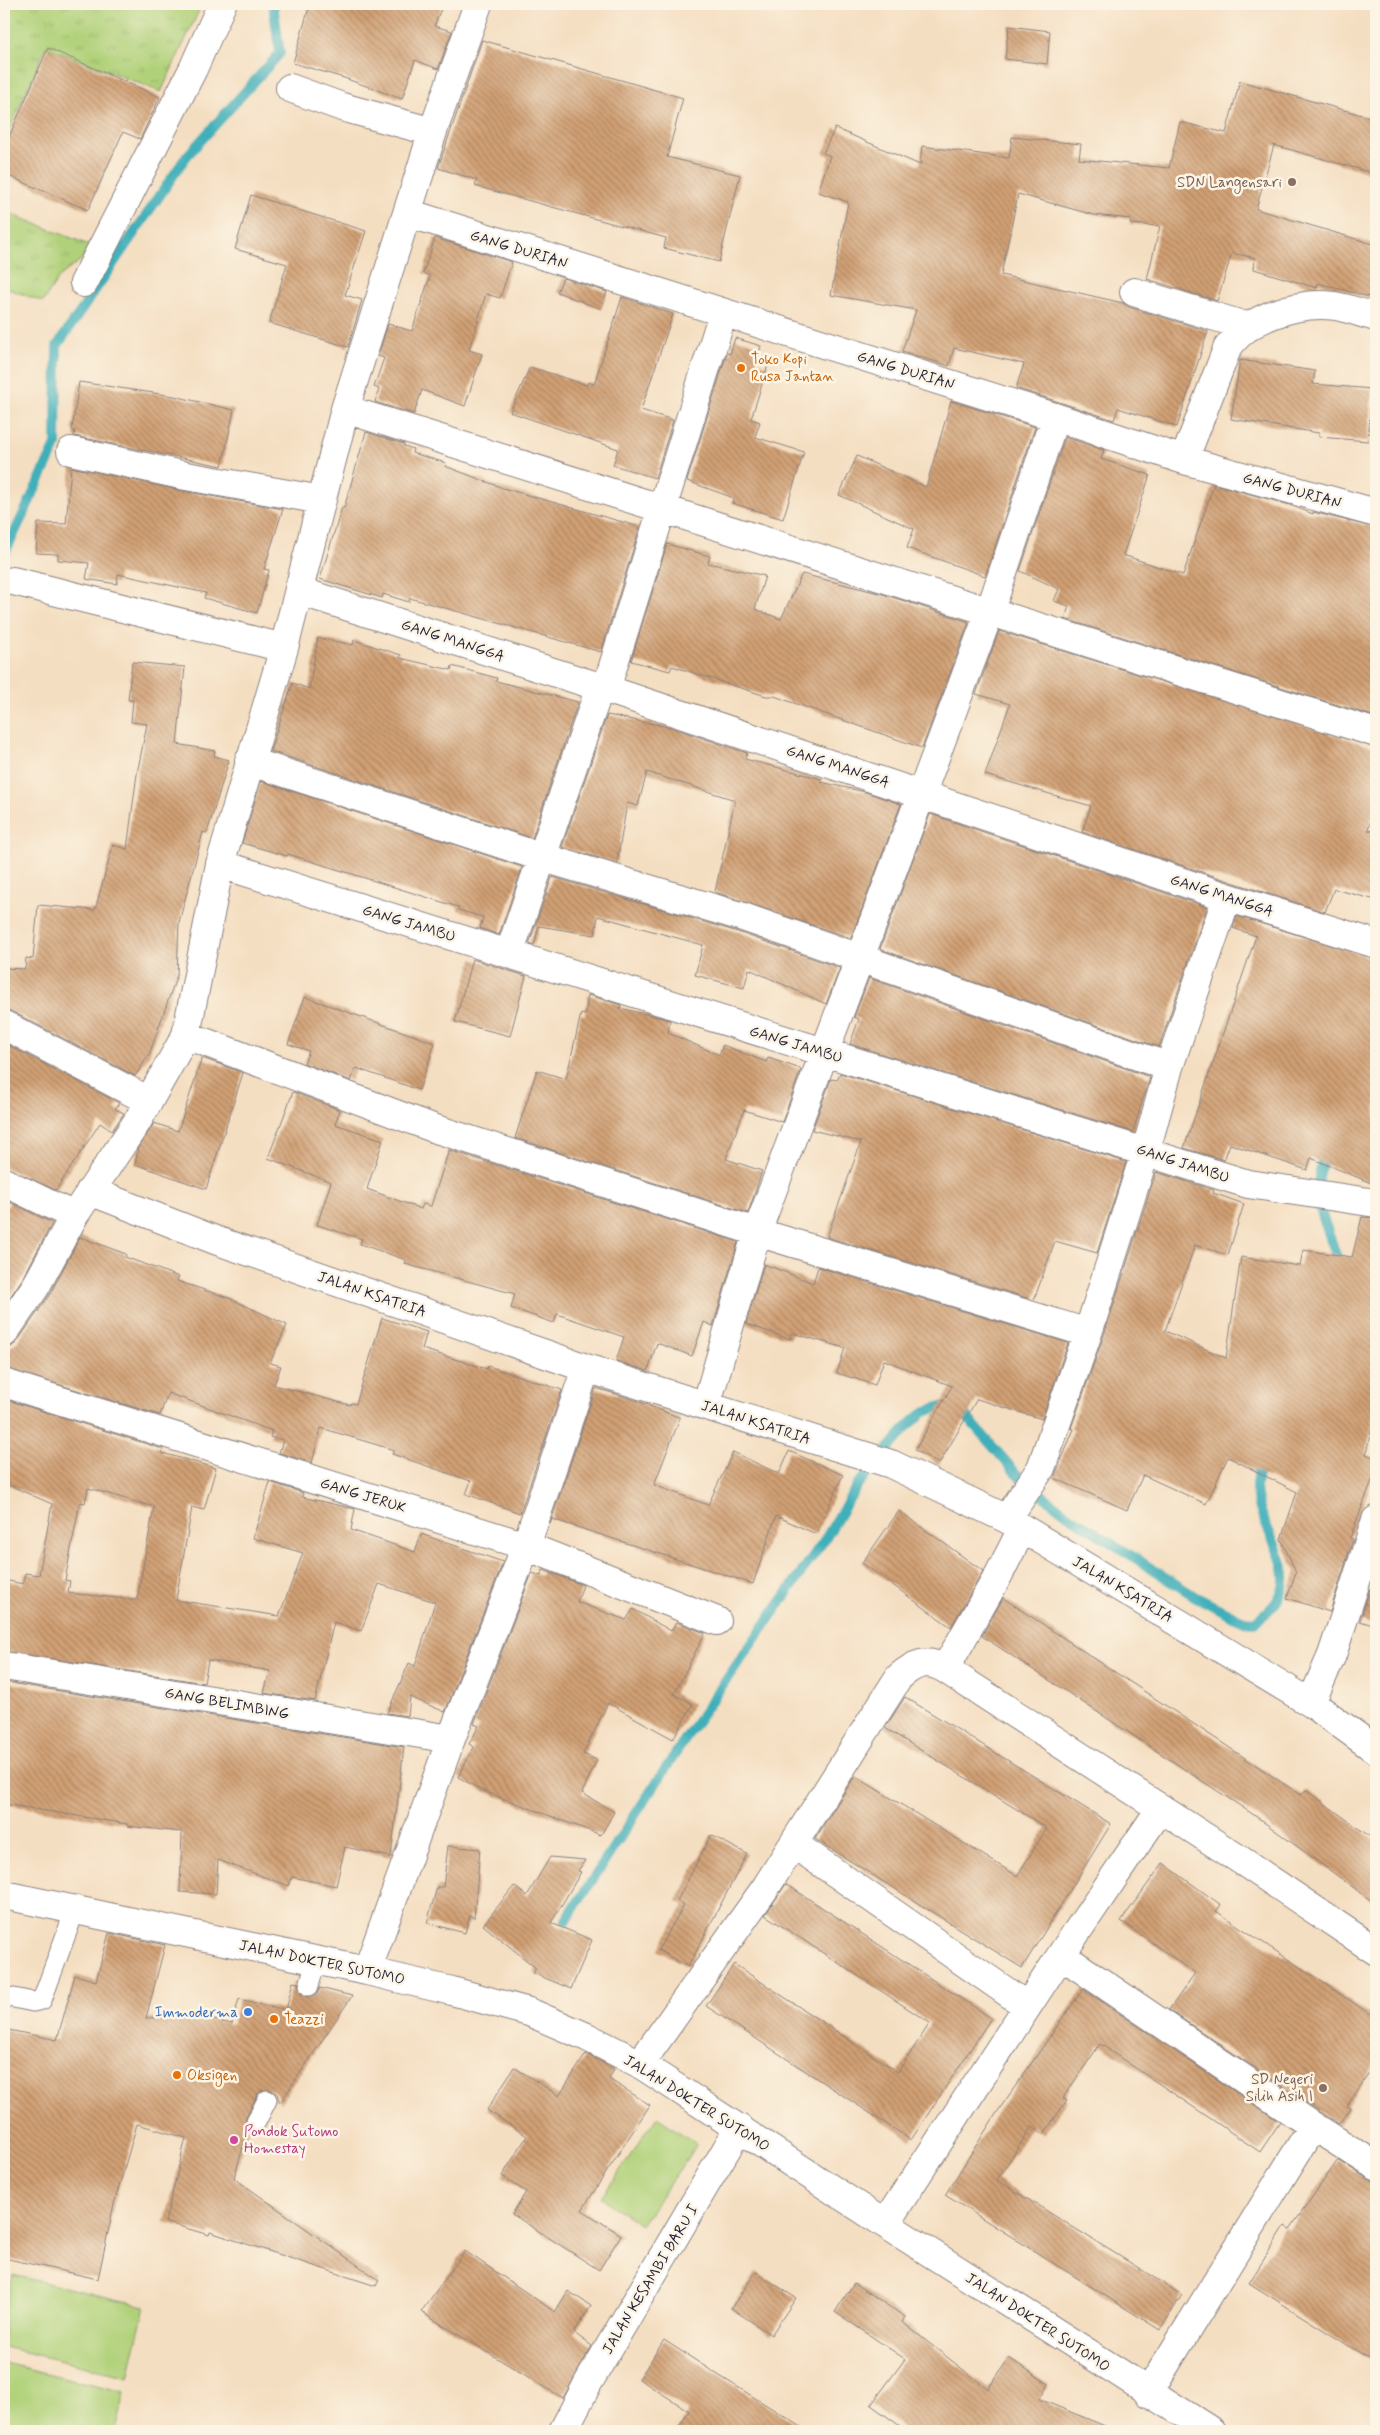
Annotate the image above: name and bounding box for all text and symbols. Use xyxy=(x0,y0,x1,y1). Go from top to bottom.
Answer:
place label: SDN Langensari xyxy=(1177,173,1282,194)
marker: SDN Langensari xyxy=(1286,176,1298,188)
street label: GANG DURIAN xyxy=(467,226,570,274)
street label: GANG DURIAN xyxy=(854,347,957,395)
place label: Toko Kopi Rusa Jantan xyxy=(751,350,835,387)
marker: Toko Kopi Rusa Jantan xyxy=(735,362,747,374)
street label: GANG DURIAN xyxy=(1240,468,1343,514)
street label: GANG MANGGA xyxy=(399,615,507,667)
street label: GANG MANGGA xyxy=(784,741,892,793)
street label: GANG MANGGA xyxy=(1168,870,1276,922)
street label: GANG JAMBU xyxy=(360,900,458,948)
street label: GANG JAMBU xyxy=(747,1021,845,1069)
street label: GANG JAMBU xyxy=(1134,1140,1232,1188)
street label: JALAN KSATRIA xyxy=(315,1267,429,1323)
street label: JALAN KSATRIA xyxy=(698,1396,813,1450)
street label: GANG JERUK xyxy=(317,1473,408,1519)
street label: JALAN KSATRIA xyxy=(1068,1552,1177,1628)
street label: GANG BELIMBING xyxy=(163,1683,291,1725)
street label: JALAN DOKTER SUTOMO xyxy=(237,1936,406,1990)
place label: Immoderma xyxy=(155,2003,238,2023)
marker: Immoderma xyxy=(242,2006,254,2018)
place label: Teazzi xyxy=(284,2010,324,2030)
marker: Teazzi xyxy=(268,2013,280,2025)
street label: JALAN DOKTER SUTOMO xyxy=(620,2051,773,2157)
place label: Oksigen xyxy=(187,2066,237,2087)
marker: Oksigen xyxy=(171,2069,183,2081)
place label: SD Negeri Silih Asih I xyxy=(1246,2070,1313,2107)
marker: SD Negeri Silih Asih I xyxy=(1317,2082,1329,2094)
place label: Pondok Sutomo Homestay xyxy=(244,2122,338,2159)
marker: Pondok Sutomo Homestay xyxy=(228,2134,240,2146)
street label: JALAN KESAMBI BARU I xyxy=(598,2200,704,2358)
street label: JALAN DOKTER SUTOMO xyxy=(961,2268,1114,2377)

